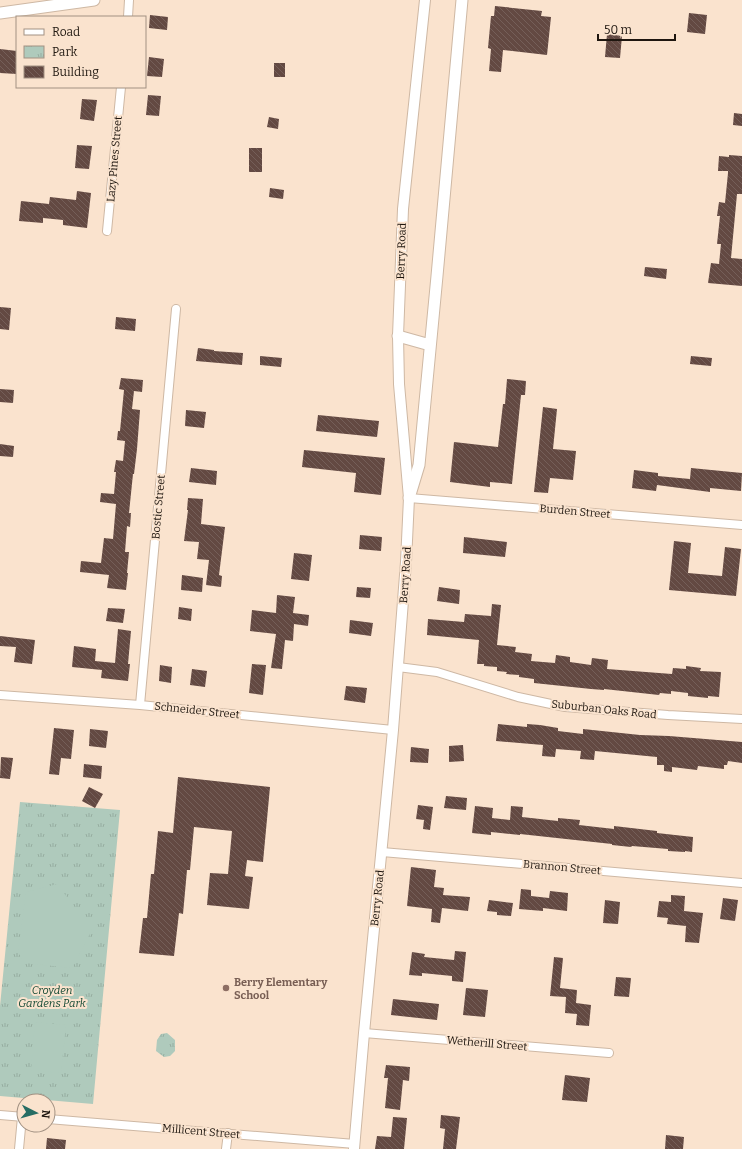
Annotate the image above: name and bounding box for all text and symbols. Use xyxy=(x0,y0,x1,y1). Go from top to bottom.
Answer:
legend xyxy=(16,16,146,88)
scale bar xyxy=(598,16,675,42)
text: 50 m xyxy=(604,23,633,37)
text: Road xyxy=(52,25,80,39)
text: Park xyxy=(52,45,78,59)
text: Building xyxy=(52,65,99,79)
street label: Lazy Pines Street xyxy=(104,115,125,203)
street label: Berry Road xyxy=(394,222,409,280)
street label: Bostic Street xyxy=(149,474,168,540)
street label: Burden Street xyxy=(539,502,611,521)
street label: Berry Road xyxy=(397,546,414,604)
street label: Suburban Oaks Road xyxy=(551,698,658,722)
street label: Schneider Street xyxy=(154,700,240,721)
street label: Brannon Street xyxy=(523,858,601,877)
street label: Berry Road xyxy=(368,869,387,927)
place label: Berry Elementary School xyxy=(234,976,328,1002)
marker: Berry Elementary School xyxy=(221,983,231,993)
park label: Croyden Gardens Park xyxy=(18,984,87,1010)
street label: Wetherill Street xyxy=(446,1034,528,1053)
north arrow xyxy=(16,1093,56,1133)
text: N xyxy=(38,1109,52,1119)
street label: Millicent Street xyxy=(161,1122,241,1141)

